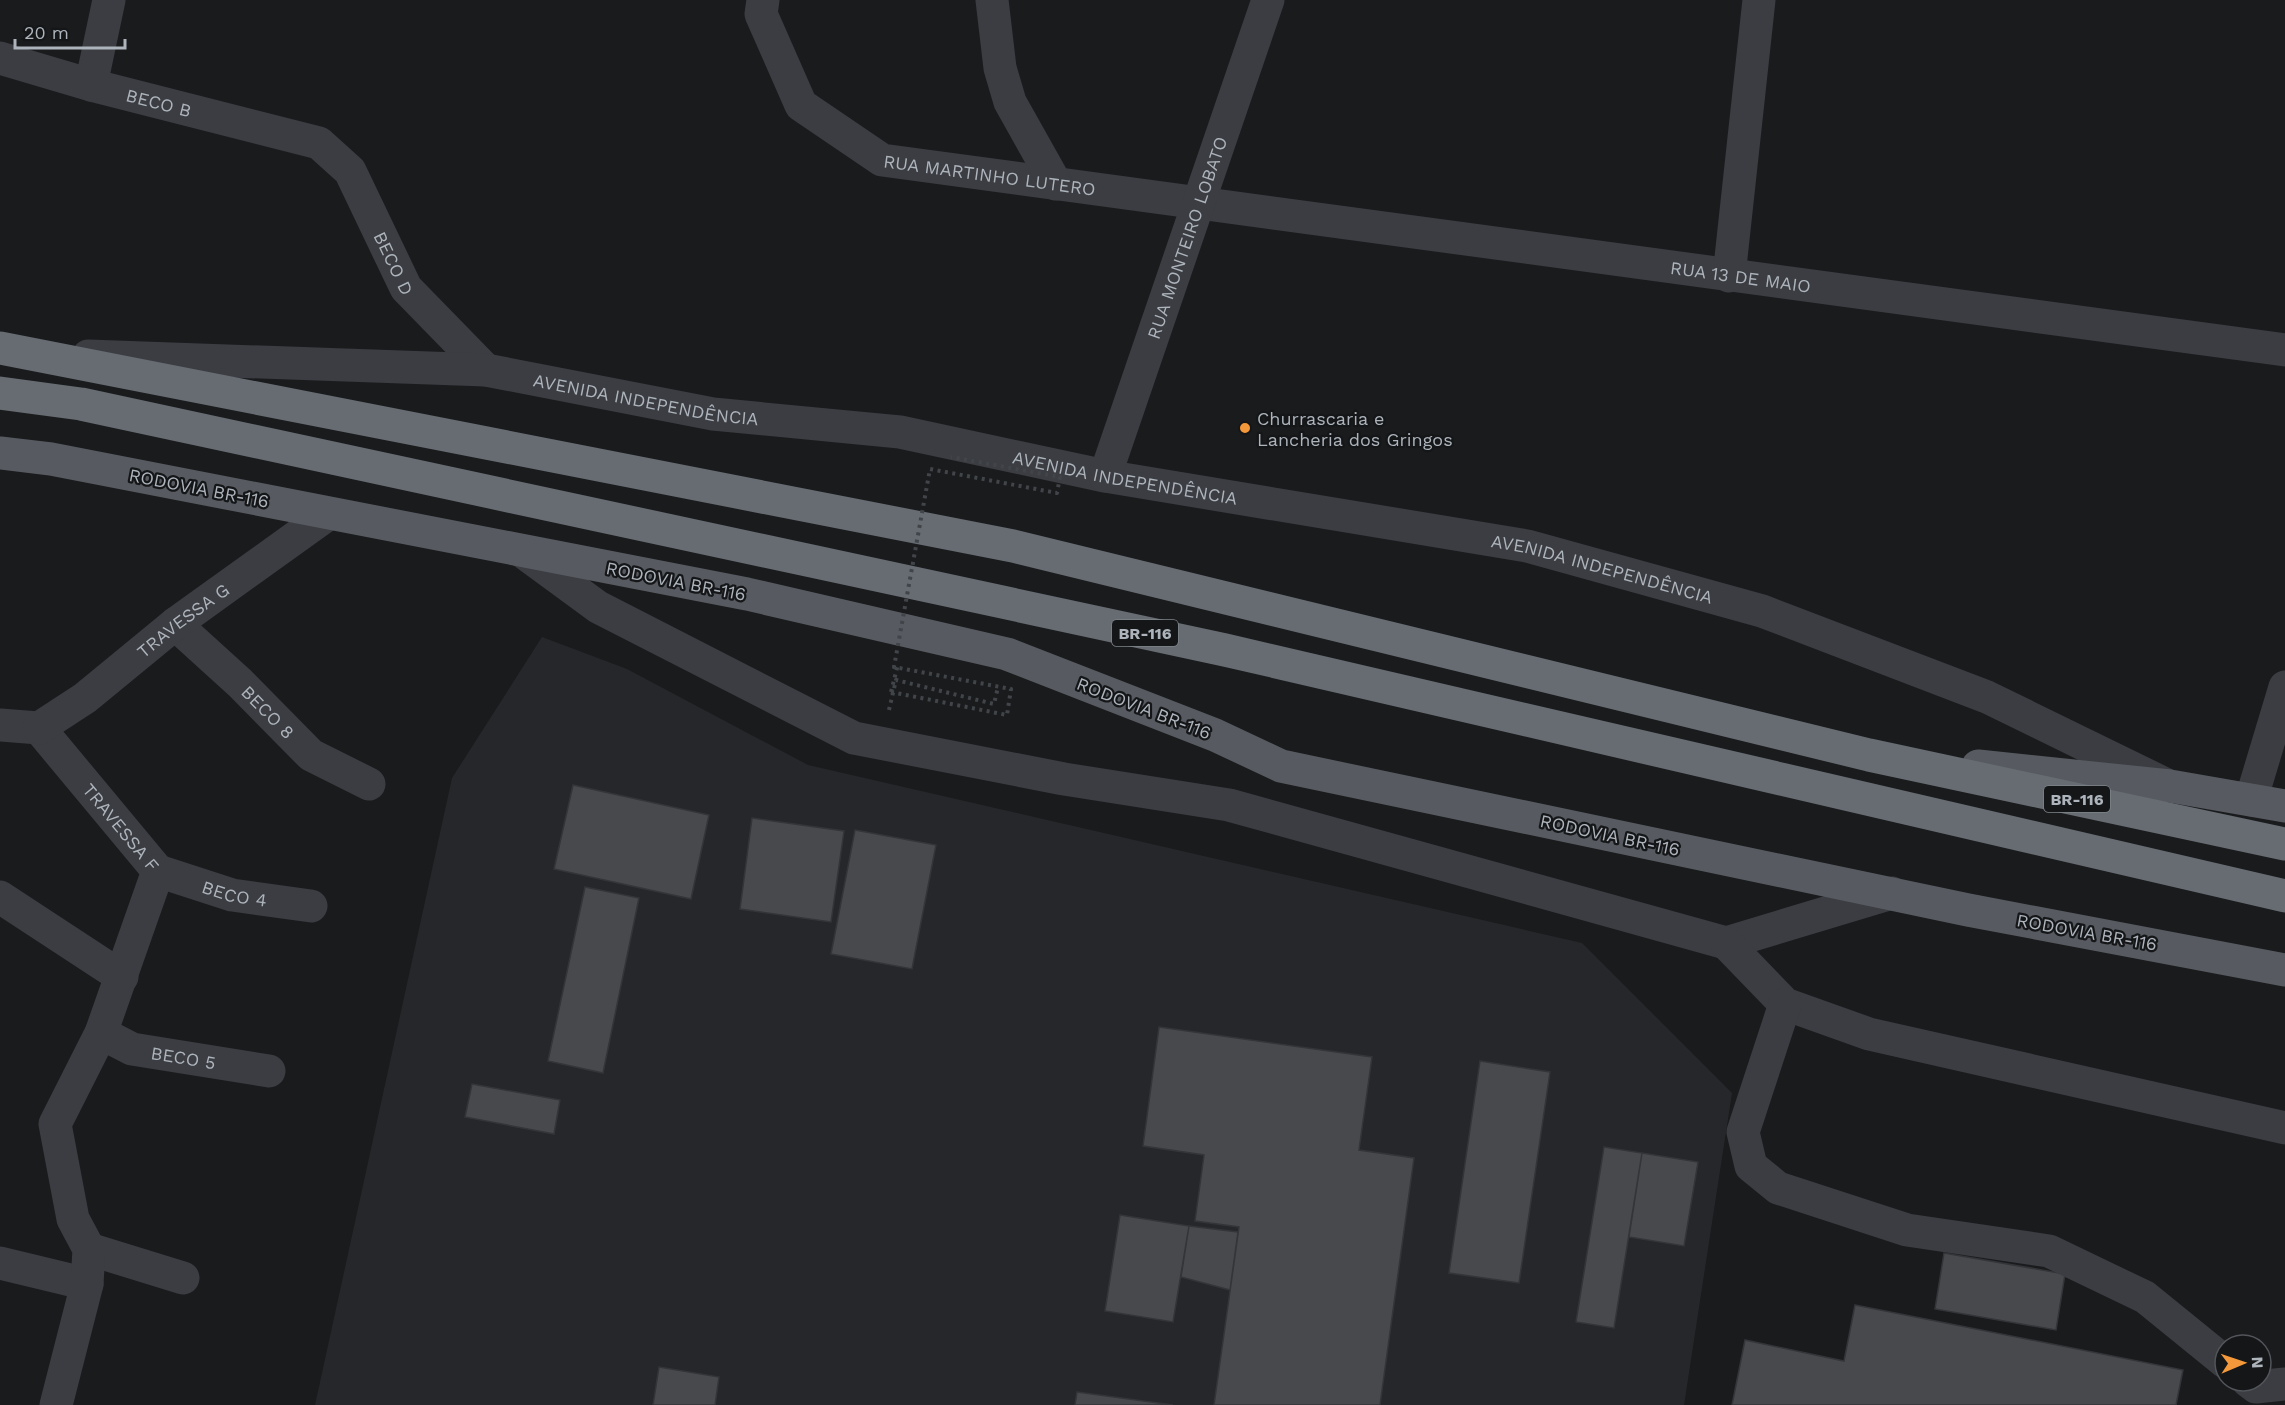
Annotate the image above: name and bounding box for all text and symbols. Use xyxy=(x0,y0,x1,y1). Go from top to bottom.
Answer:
scale bar xyxy=(15,12,124,50)
text: 20 m xyxy=(24,22,69,43)
street label: BECO B xyxy=(124,84,194,121)
street label: RUA MONTEIRO LOBATO xyxy=(1142,134,1231,342)
street label: RUA MARTINHO LUTERO xyxy=(882,150,1097,199)
street label: BECO D xyxy=(370,228,418,298)
street label: RUA 13 DE MAIO xyxy=(1669,256,1812,296)
street label: AVENIDA INDEPENDÊNCIA xyxy=(532,369,760,429)
place label: Churrascaria e Lancheria dos Gringos xyxy=(1257,408,1453,450)
marker: Churrascaria e Lancheria dos Gringos xyxy=(1238,421,1252,435)
street label: AVENIDA INDEPENDÊNCIA xyxy=(1011,446,1239,508)
street label: RODOVIA BR-116 xyxy=(127,464,271,512)
street label: AVENIDA INDEPENDÊNCIA xyxy=(1490,530,1715,607)
street label: RODOVIA BR-116 xyxy=(604,557,748,605)
street label: TRAVESSA G xyxy=(132,578,233,662)
road number: BR-116 xyxy=(1112,620,1178,646)
street label: RODOVIA BR-116 xyxy=(1074,673,1214,743)
street label: BECO 8 xyxy=(238,681,299,743)
street label: TRAVESSA F xyxy=(79,779,164,875)
road number: BR-116 xyxy=(2044,786,2110,812)
street label: RODOVIA BR-116 xyxy=(1538,810,1682,860)
street label: BECO 4 xyxy=(199,876,268,910)
street label: RODOVIA BR-116 xyxy=(2015,909,2159,955)
street label: BECO 5 xyxy=(149,1042,217,1073)
north arrow xyxy=(2213,1333,2273,1393)
text: N xyxy=(2248,1356,2267,1369)

